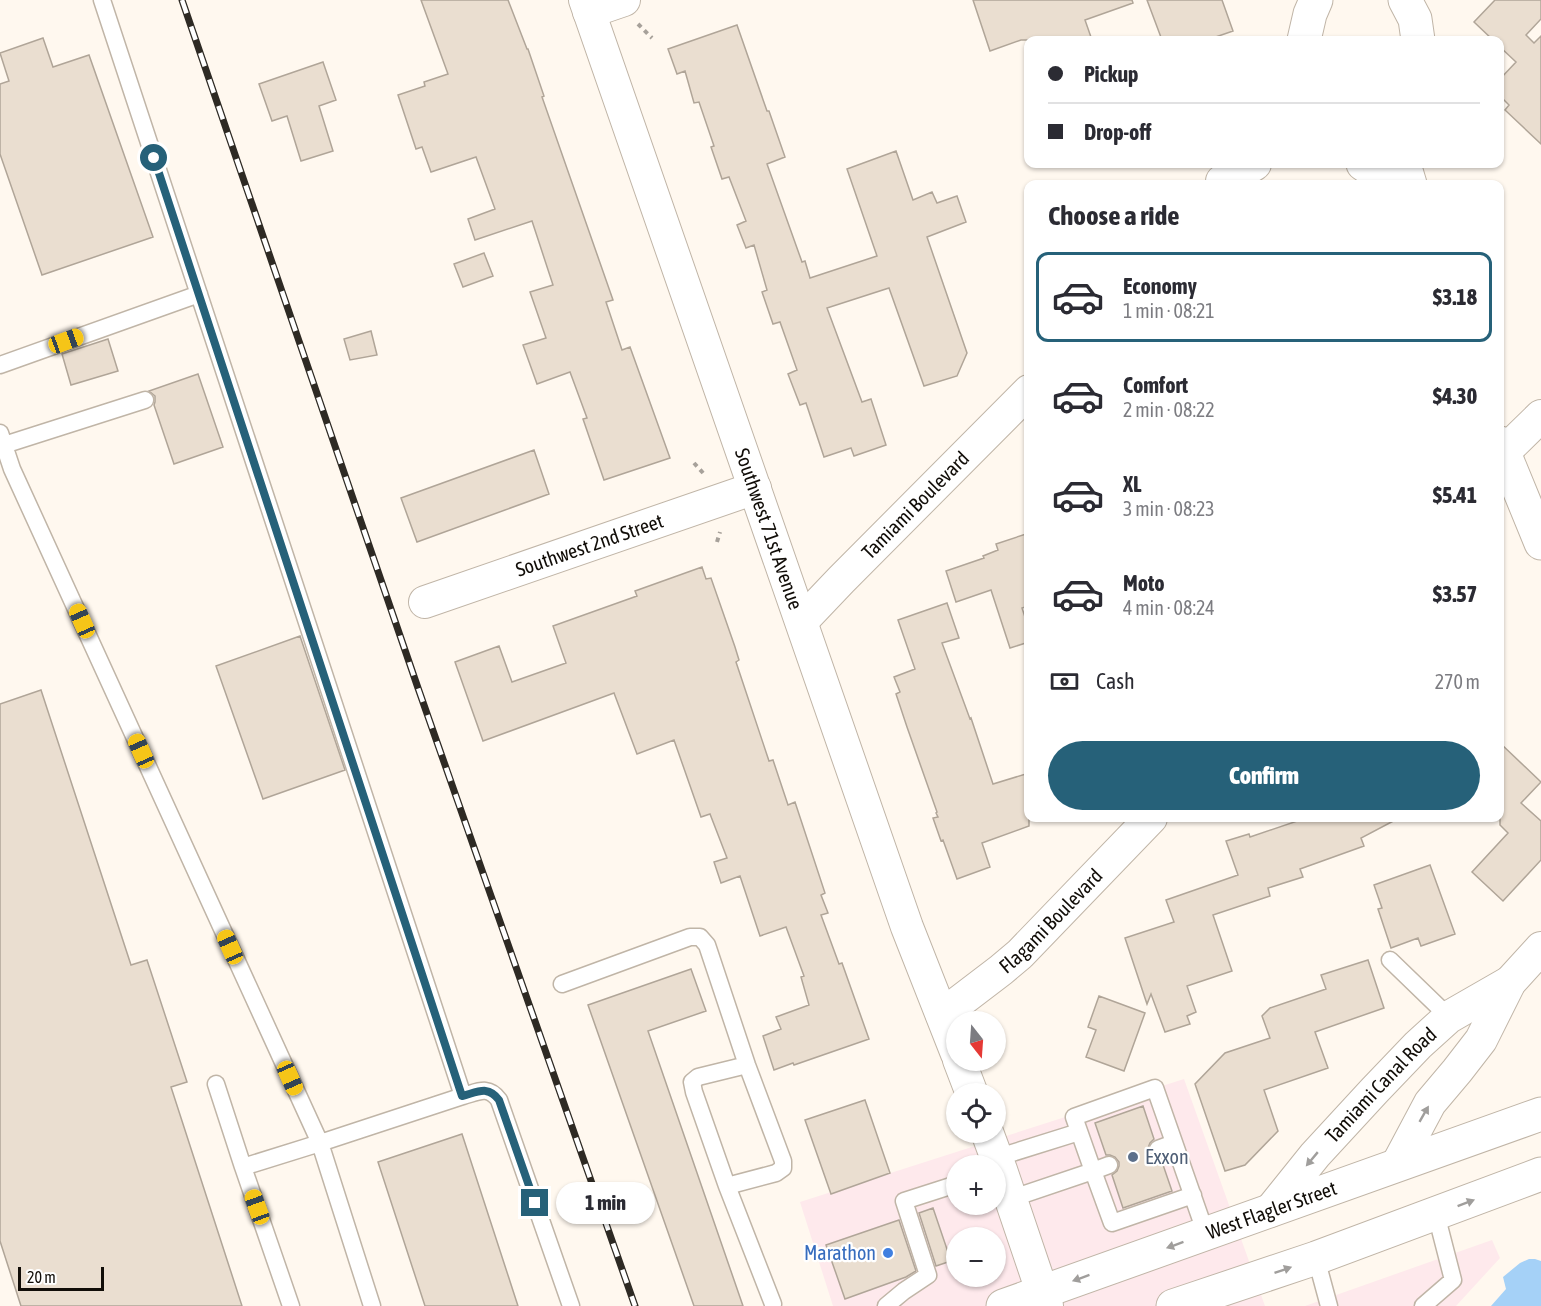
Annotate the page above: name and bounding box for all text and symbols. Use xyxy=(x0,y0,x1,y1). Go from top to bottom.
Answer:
text: Pickup xyxy=(1084,61,1139,87)
text: Drop-off xyxy=(1084,119,1151,145)
route start xyxy=(140,144,167,171)
text: Choose a ride xyxy=(1048,200,1180,231)
icon: car xyxy=(1051,270,1105,324)
text: Economy xyxy=(1123,273,1197,299)
text: $3.18 xyxy=(1433,284,1477,310)
text: 1 min · 08:21 xyxy=(1123,299,1215,322)
car xyxy=(46,326,86,356)
icon: car xyxy=(1051,369,1105,423)
text: Comfort xyxy=(1123,372,1188,398)
text: $4.30 xyxy=(1433,383,1477,409)
text: 2 min · 08:22 xyxy=(1123,398,1215,421)
street label: Southwest 71st Avenue xyxy=(731,445,808,613)
street label: Tamiami Boulevard xyxy=(857,446,973,563)
icon: car xyxy=(1051,468,1105,522)
text: XL xyxy=(1123,471,1141,497)
text: $5.41 xyxy=(1433,482,1477,508)
text: 3 min · 08:23 xyxy=(1123,497,1215,520)
street label: Southwest 2nd Street xyxy=(512,509,666,581)
icon: car xyxy=(1051,567,1105,621)
text: Moto xyxy=(1123,570,1165,596)
text: $3.57 xyxy=(1433,581,1477,607)
text: 4 min · 08:24 xyxy=(1123,596,1215,619)
car xyxy=(66,601,98,641)
icon: cash xyxy=(1048,665,1081,698)
text: Cash xyxy=(1096,668,1135,694)
text: 270 m xyxy=(1435,670,1480,693)
car xyxy=(125,731,157,771)
button: Confirm xyxy=(1048,741,1480,810)
street label: Flagami Boulevard xyxy=(994,864,1107,978)
car xyxy=(214,927,246,967)
north arrow xyxy=(946,1011,1006,1071)
map controls xyxy=(946,1011,1006,1287)
street label: Tamiami Canal Road xyxy=(1320,1022,1441,1147)
car xyxy=(274,1058,306,1098)
button: locate xyxy=(946,1083,1006,1143)
one-way arrow xyxy=(1419,1105,1429,1122)
place label: Exxon xyxy=(1145,1145,1189,1168)
marker: Exxon xyxy=(1126,1150,1140,1164)
one-way arrow xyxy=(1306,1151,1319,1166)
button: + xyxy=(946,1155,1006,1215)
street label: West Flagler Street xyxy=(1203,1176,1340,1244)
callout: 1 min xyxy=(556,1182,655,1224)
car xyxy=(242,1187,272,1227)
route end xyxy=(521,1189,548,1216)
text: 1 min xyxy=(585,1191,626,1214)
one-way arrow xyxy=(1457,1197,1475,1207)
button: − xyxy=(946,1227,1006,1287)
one-way arrow xyxy=(1166,1240,1184,1250)
place label: Marathon xyxy=(804,1241,876,1264)
marker: Marathon xyxy=(881,1246,895,1260)
scale bar xyxy=(18,1264,104,1292)
one-way arrow xyxy=(1274,1264,1292,1274)
text: 20 m xyxy=(27,1268,56,1286)
one-way arrow xyxy=(1072,1274,1090,1284)

